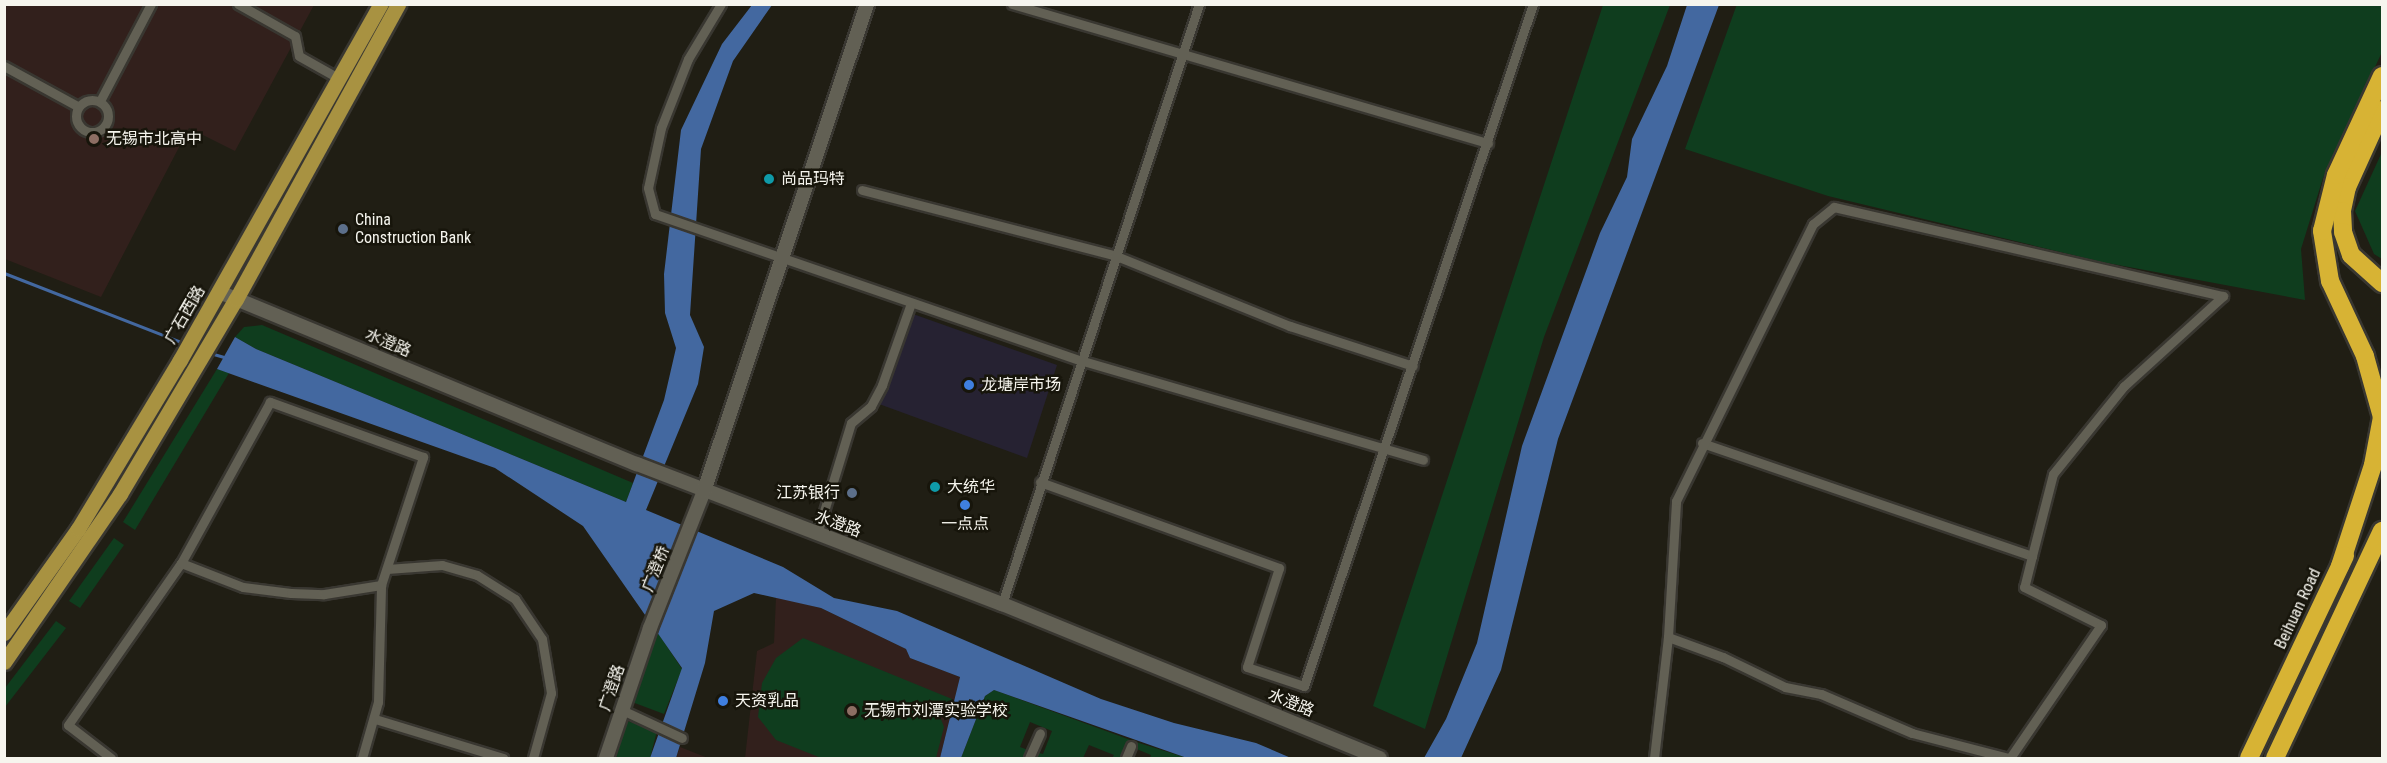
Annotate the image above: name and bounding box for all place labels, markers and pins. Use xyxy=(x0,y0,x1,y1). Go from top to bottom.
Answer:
place label: 无锡市北高中 xyxy=(106,129,202,149)
marker: 无锡市北高中 xyxy=(87,132,101,146)
place label: 尚品玛特 xyxy=(781,169,845,189)
marker: 尚品玛特 xyxy=(762,172,776,186)
place label: China Construction Bank xyxy=(355,210,471,248)
marker: China Construction Bank xyxy=(336,222,350,236)
place label: 龙塘岸市场 xyxy=(981,375,1061,395)
marker: 龙塘岸市场 xyxy=(962,378,976,392)
place label: 大统华 xyxy=(947,477,995,497)
marker: 大统华 xyxy=(928,480,942,494)
place label: 江苏银行 xyxy=(776,483,840,503)
marker: 江苏银行 xyxy=(845,486,859,500)
marker: 一点点 xyxy=(958,498,972,512)
place label: 一点点 xyxy=(941,514,989,534)
place label: 天资乳品 xyxy=(735,691,799,711)
marker: 天资乳品 xyxy=(716,694,730,708)
place label: 无锡市刘潭实验学校 xyxy=(864,701,1008,721)
marker: 无锡市刘潭实验学校 xyxy=(845,704,859,718)

